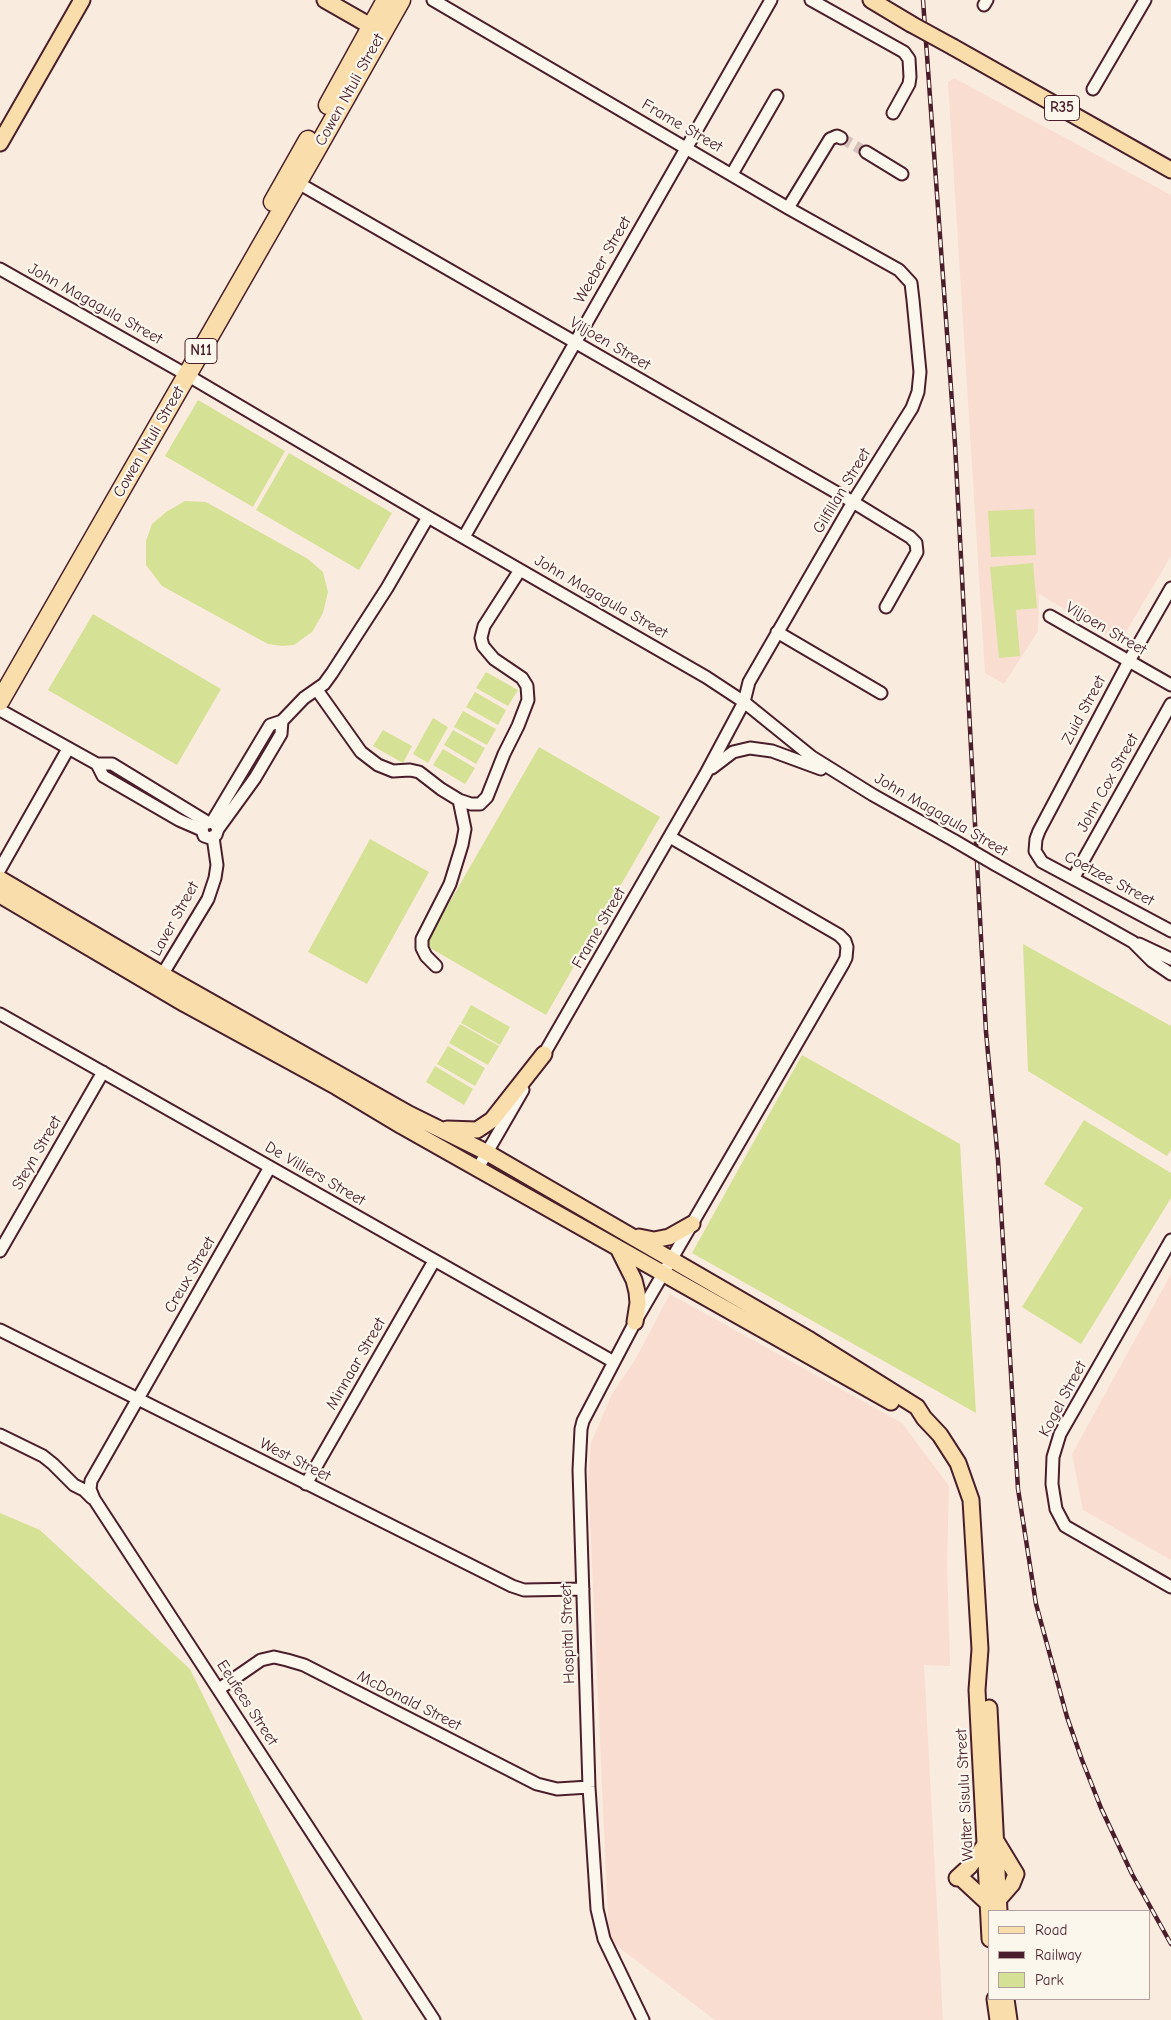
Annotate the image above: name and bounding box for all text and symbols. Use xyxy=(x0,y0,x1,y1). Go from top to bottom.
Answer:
street label: Cowen Ntuli Street xyxy=(311,30,389,150)
street label: Frame Street xyxy=(638,95,726,157)
road number: R35 xyxy=(1044,96,1080,120)
street label: Weeber Street xyxy=(570,213,636,307)
street label: John Magagula Street xyxy=(24,259,166,349)
street label: Viljoen Street xyxy=(566,313,654,375)
road number: N11 xyxy=(185,338,217,364)
street label: Cowen Ntuli Street xyxy=(109,383,189,501)
street label: Gilfillan Street xyxy=(809,445,875,537)
street label: John Magagula Street xyxy=(531,551,671,643)
street label: Viljoen Street xyxy=(1062,598,1150,660)
street label: Zuid Street xyxy=(1058,672,1110,748)
street label: John Cox Street xyxy=(1073,731,1143,835)
street label: John Magagula Street xyxy=(871,769,1011,861)
street label: Coetzee Street xyxy=(1061,847,1157,911)
street label: Laver Street xyxy=(147,878,203,960)
street label: Frame Street xyxy=(568,884,630,972)
street label: Steyn Street xyxy=(8,1113,66,1193)
street label: De Villiers Street xyxy=(261,1138,369,1210)
street label: Creux Street xyxy=(160,1233,220,1317)
street label: Minnaar Street xyxy=(322,1315,390,1413)
street label: Kogel Street xyxy=(1035,1358,1091,1440)
street label: West Street xyxy=(256,1434,334,1486)
street label: Hospital Street xyxy=(557,1584,579,1684)
street label: Eeufees Street xyxy=(212,1657,282,1749)
street label: McDonald Street xyxy=(354,1667,464,1735)
street label: Walter Sisulu Street xyxy=(952,1728,978,1862)
legend xyxy=(988,1910,1151,2000)
text: Road xyxy=(1035,1921,1067,1939)
text: Railway xyxy=(1035,1946,1081,1964)
text: Park xyxy=(1035,1971,1064,1989)

